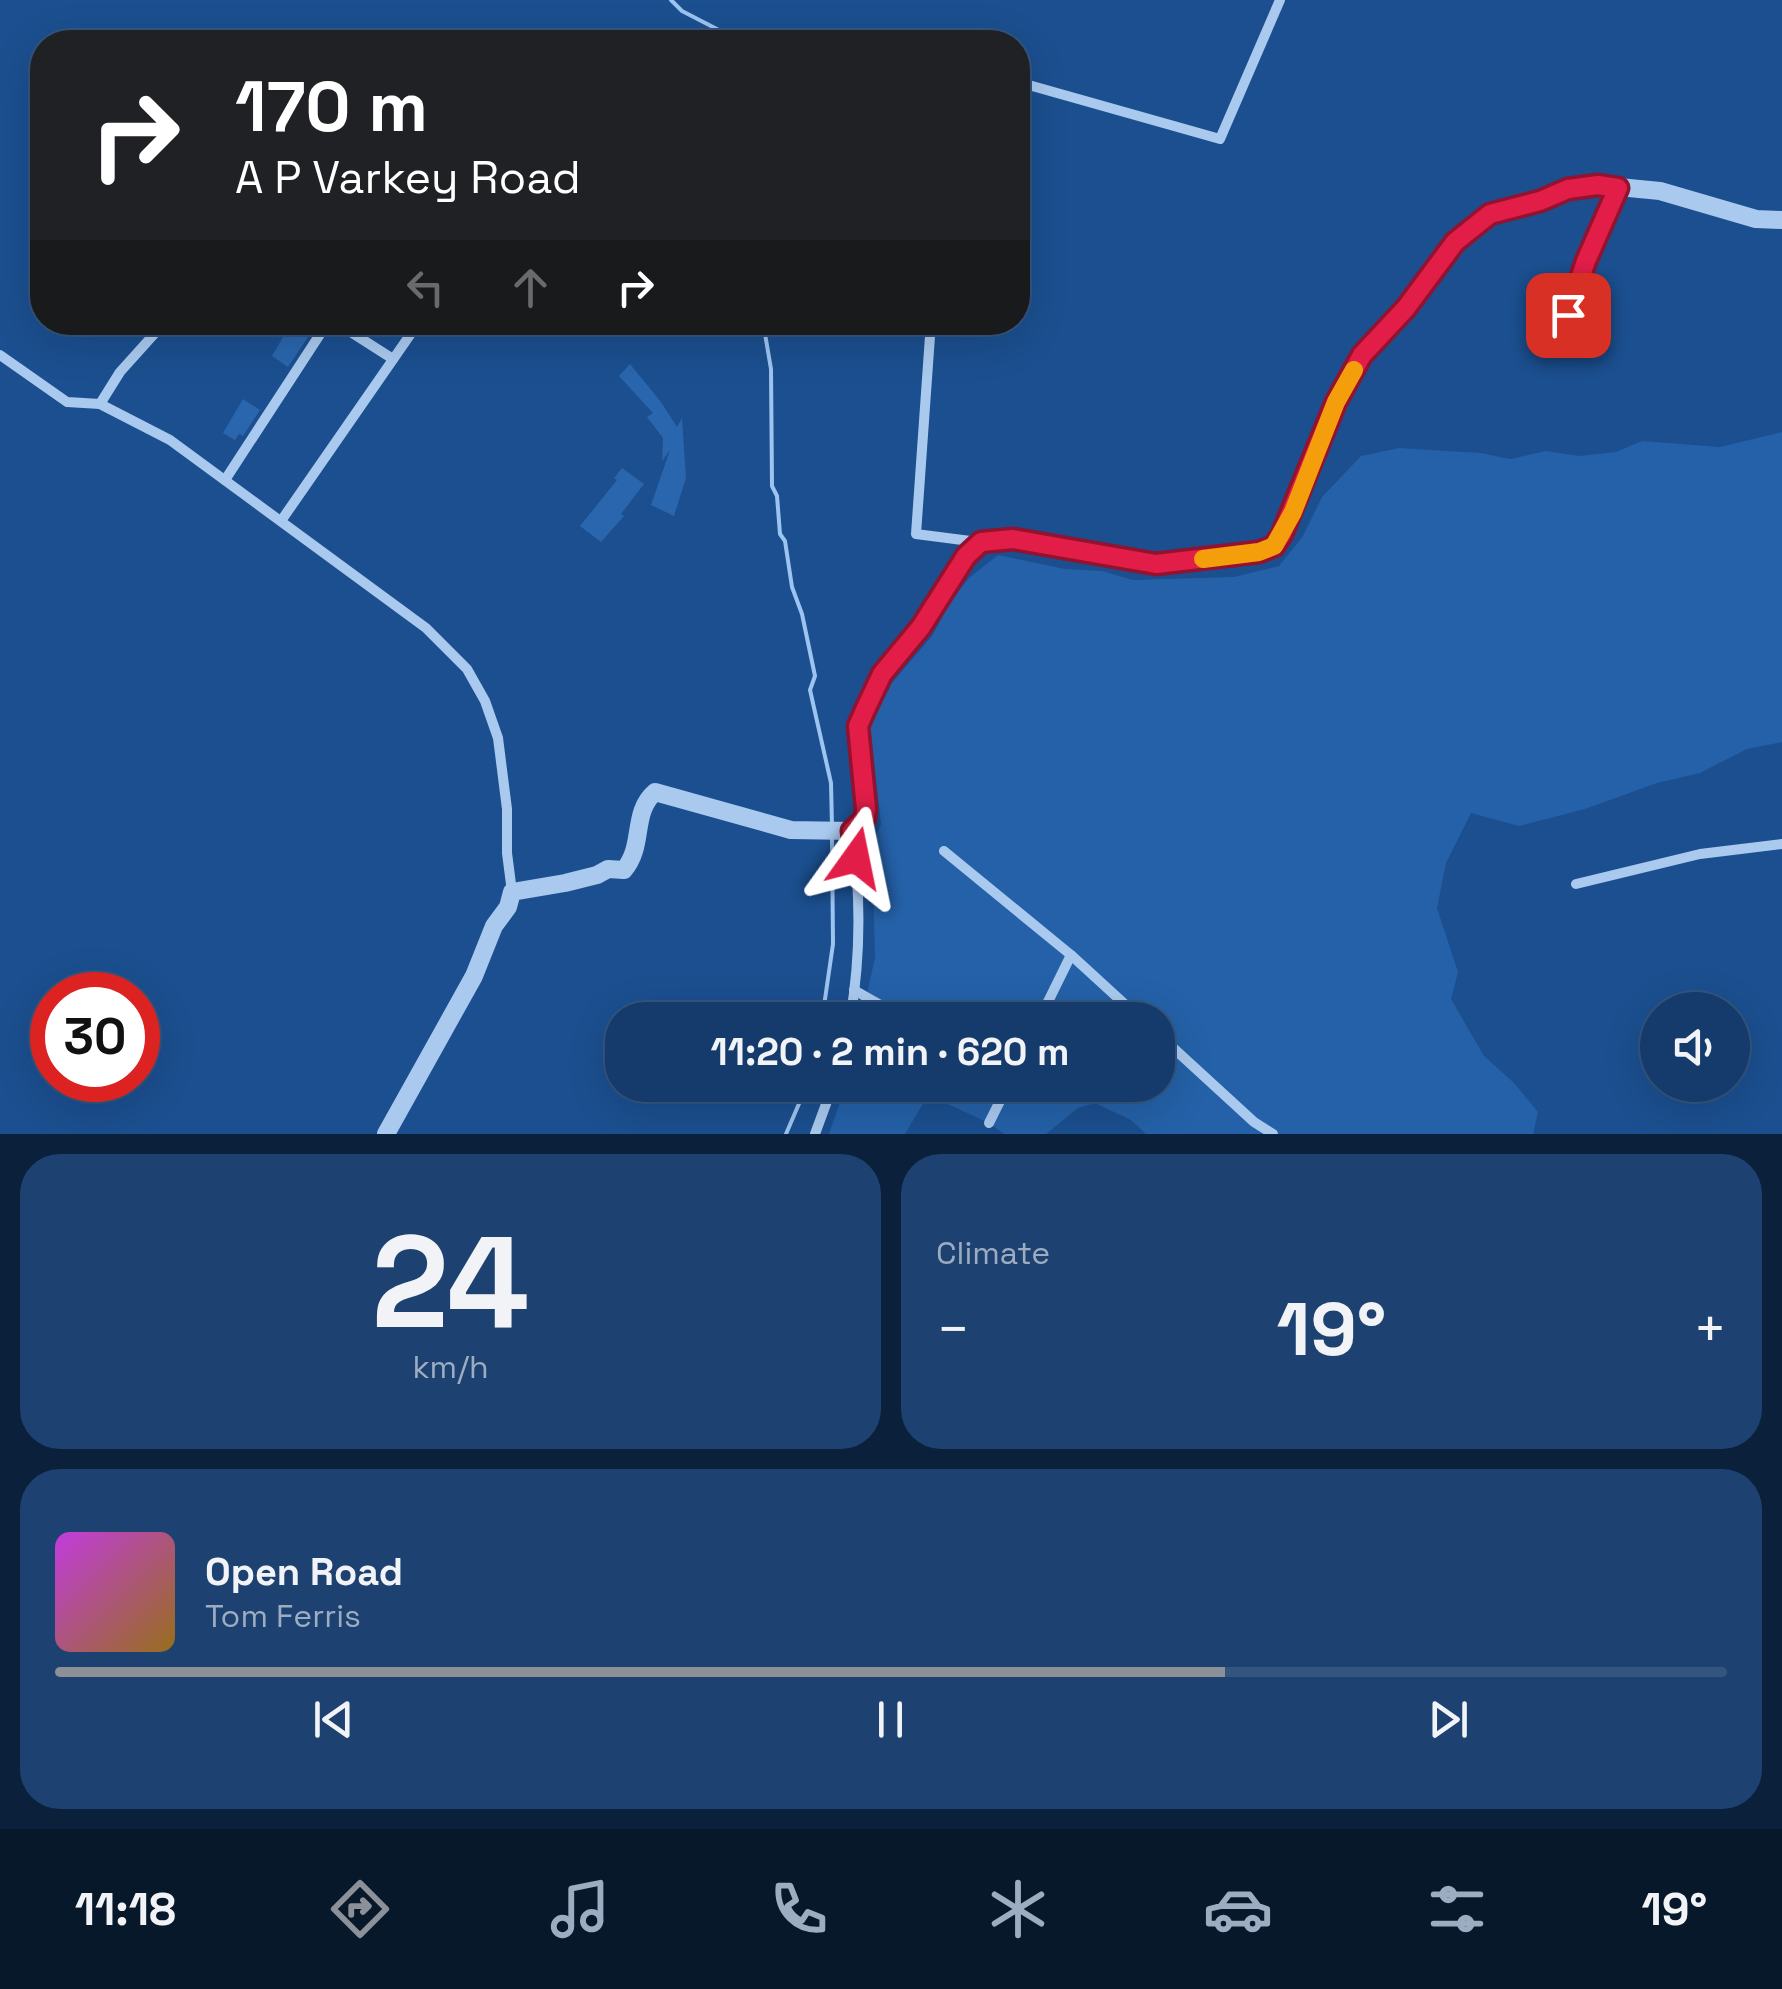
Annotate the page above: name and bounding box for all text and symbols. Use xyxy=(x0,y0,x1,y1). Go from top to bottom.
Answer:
text: 170 m xyxy=(235,62,428,151)
icon: right xyxy=(70,70,200,200)
text: A P Varkey Road xyxy=(235,149,581,206)
icon: left xyxy=(398,260,453,315)
icon: ahead xyxy=(503,260,558,315)
icon: right xyxy=(608,260,663,315)
pin xyxy=(1526,273,1611,358)
icon: arrive xyxy=(1541,288,1596,343)
position arrow xyxy=(804,806,908,910)
speed limit sign: 30 xyxy=(30,972,160,1102)
map controls xyxy=(1640,992,1750,1102)
button: sound xyxy=(1640,992,1750,1102)
text: 11:20 · 2 min · 620 m xyxy=(711,1028,1069,1076)
text: 24 xyxy=(372,1199,529,1365)
text: Climate xyxy=(936,1233,1050,1273)
text: 19° xyxy=(1277,1281,1386,1377)
text: − xyxy=(936,1294,970,1364)
text: + xyxy=(1693,1294,1727,1364)
text: km/h xyxy=(412,1347,489,1387)
text: Open Road xyxy=(205,1548,403,1596)
text: Tom Ferris xyxy=(205,1596,361,1636)
icon: previous xyxy=(306,1692,361,1747)
icon: pause xyxy=(863,1692,918,1747)
icon: next xyxy=(1421,1692,1476,1747)
icon: directions xyxy=(325,1874,395,1944)
icon: music xyxy=(545,1874,615,1944)
icon: phone xyxy=(764,1874,834,1944)
icon: climate xyxy=(983,1874,1053,1944)
icon: car xyxy=(1203,1874,1273,1944)
icon: filters xyxy=(1422,1874,1492,1944)
text: 11:18 xyxy=(75,1881,176,1938)
text: 19° xyxy=(1641,1881,1707,1938)

